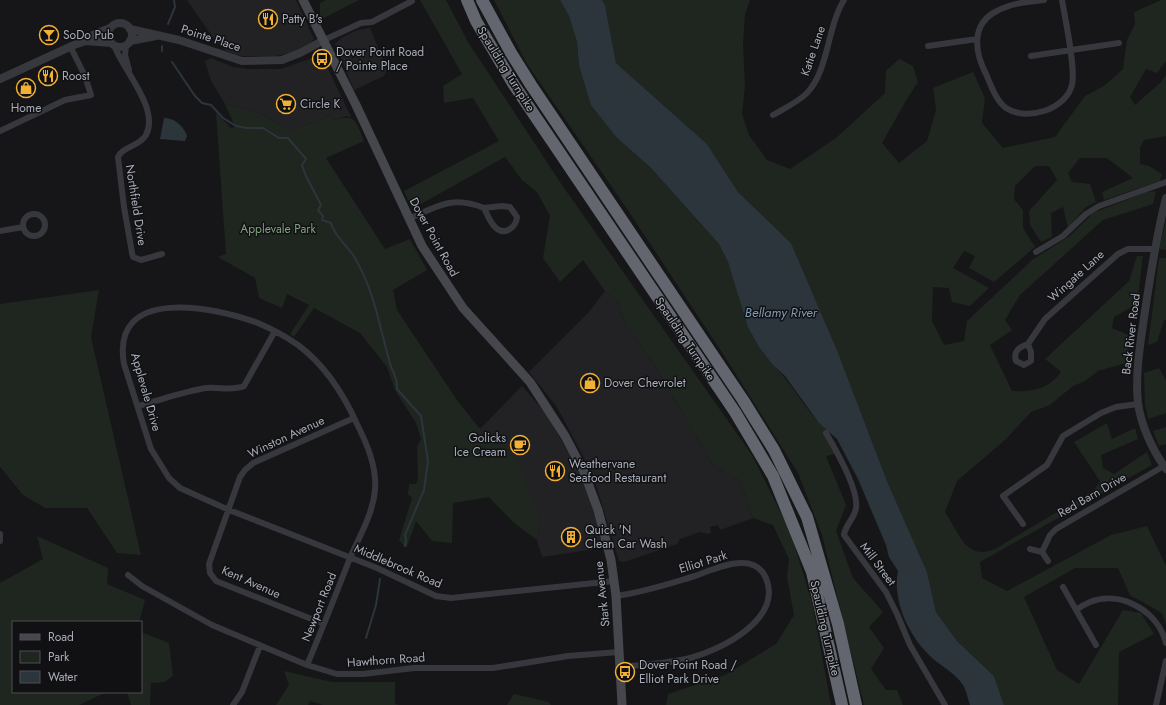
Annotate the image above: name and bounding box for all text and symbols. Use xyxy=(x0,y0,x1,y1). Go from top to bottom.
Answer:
restaurant icon: Patty B's xyxy=(257,8,279,30)
place label: Patty B's xyxy=(282,10,323,28)
street label: Pointe Place xyxy=(179,20,243,56)
street label: Spaulding Turnpike xyxy=(473,23,539,115)
street label: Katie Lane xyxy=(796,23,830,79)
bar icon: SoDo Pub xyxy=(38,24,60,46)
place label: SoDo Pub xyxy=(63,26,114,44)
place label: Dover Point Road / Pointe Place xyxy=(336,43,424,75)
bus stop icon: Dover Point Road / Pointe Place xyxy=(311,48,333,70)
restaurant icon: Roost xyxy=(37,65,59,87)
place label: Roost xyxy=(62,67,90,85)
shop icon: Home xyxy=(15,77,37,99)
supermarket icon: Circle K xyxy=(275,93,297,115)
place label: Circle K xyxy=(300,95,341,113)
place label: Home xyxy=(11,99,41,117)
street label: Northfield Drive xyxy=(121,163,151,247)
street label: Dover Point Road xyxy=(405,194,463,280)
park label: Applevale Park xyxy=(240,220,316,238)
street label: Wingate Lane xyxy=(1044,246,1108,306)
street label: Back River Road xyxy=(1117,292,1145,376)
street label: Spaulding Turnpike xyxy=(650,294,720,384)
water label: Bellamy River xyxy=(745,303,818,322)
street label: Applevale Drive xyxy=(126,351,166,433)
shop icon: Dover Chevrolet xyxy=(579,372,601,394)
place label: Dover Chevrolet xyxy=(604,374,686,392)
street label: Winston Avenue xyxy=(245,411,327,463)
place label: Golicks Ice Cream xyxy=(454,429,506,461)
cafe icon: Golicks Ice Cream xyxy=(509,434,531,456)
place label: Weathervane Seafood Restaurant xyxy=(569,455,666,487)
restaurant icon: Weathervane Seafood Restaurant xyxy=(544,460,566,482)
street label: Red Barn Drive xyxy=(1054,468,1130,522)
place label: Quick 'N Clean Car Wash xyxy=(585,521,667,553)
building icon: Quick 'N Clean Car Wash xyxy=(560,526,582,548)
street label: Mill Street xyxy=(856,538,900,590)
street label: Middlebrook Road xyxy=(351,539,445,593)
street label: Elliot Park xyxy=(677,546,730,578)
street label: Stark Avenue xyxy=(590,560,614,628)
street label: Kent Avenue xyxy=(219,561,283,603)
street label: Newport Road xyxy=(297,570,341,644)
street label: Spaulding Turnpike xyxy=(805,578,845,678)
legend xyxy=(12,621,142,693)
text: Road xyxy=(48,628,74,646)
text: Park xyxy=(48,648,70,666)
street label: Hawthorn Road xyxy=(346,648,426,672)
place label: Dover Point Road / Elliot Park Drive xyxy=(639,656,737,688)
bus stop icon: Dover Point Road / Elliot Park Drive xyxy=(614,661,636,683)
text: Water xyxy=(48,668,79,686)

